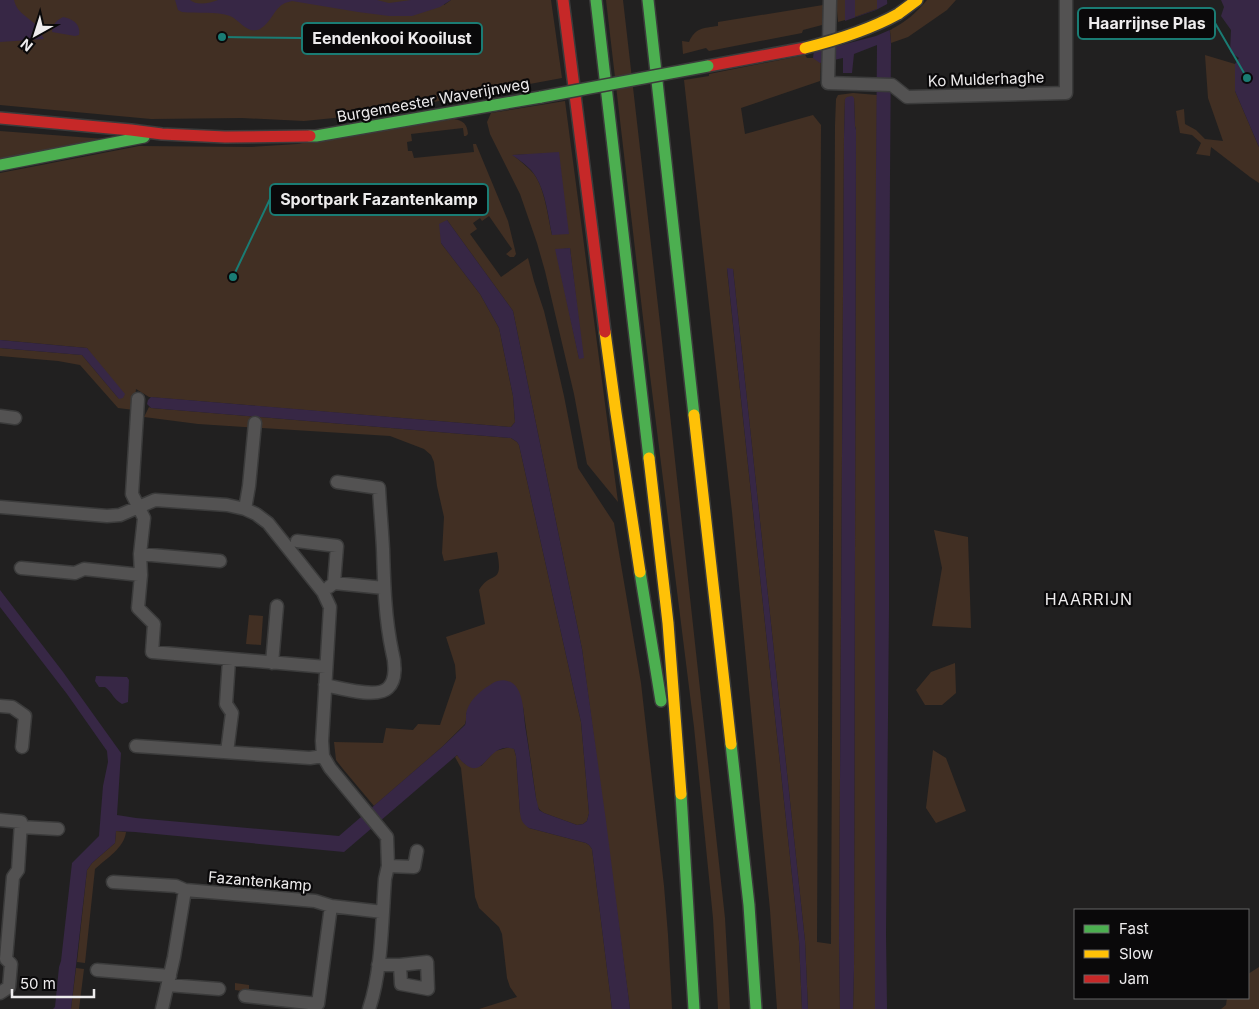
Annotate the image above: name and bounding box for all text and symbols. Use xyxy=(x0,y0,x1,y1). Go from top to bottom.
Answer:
callout: Haarrijnse Plas xyxy=(1078,8,1215,39)
north arrow xyxy=(10,10,60,60)
text: Haarrijnse Plas xyxy=(1088,13,1206,33)
callout: Eendenkooi Kooilust xyxy=(302,23,482,54)
text: Eendenkooi Kooilust xyxy=(312,28,472,48)
text: N xyxy=(17,36,36,55)
street label: Ko Mulderhaghe xyxy=(927,67,1045,91)
street label: Burgemeester Waverijnweg xyxy=(335,74,531,126)
callout: Sportpark Fazantenkamp xyxy=(270,184,488,215)
text: Sportpark Fazantenkamp xyxy=(280,189,478,209)
district label: HAARRIJN xyxy=(1045,589,1133,609)
street label: Fazantenkamp xyxy=(207,867,313,895)
legend xyxy=(1074,909,1249,999)
text: Fast xyxy=(1119,919,1149,938)
text: Slow xyxy=(1119,944,1153,963)
scale bar xyxy=(12,966,95,998)
text: Jam xyxy=(1119,969,1149,988)
text: 50 m xyxy=(20,974,56,993)

